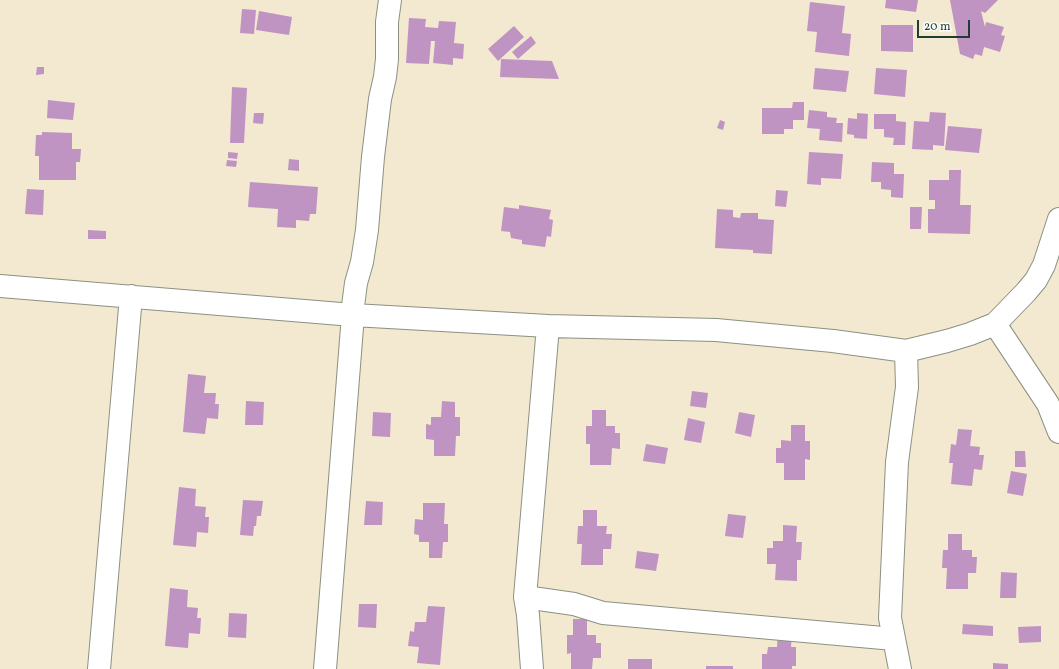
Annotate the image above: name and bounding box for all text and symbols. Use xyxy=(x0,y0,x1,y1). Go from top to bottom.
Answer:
scale bar xyxy=(919,12,972,38)
text: 20 m xyxy=(924,19,951,35)

